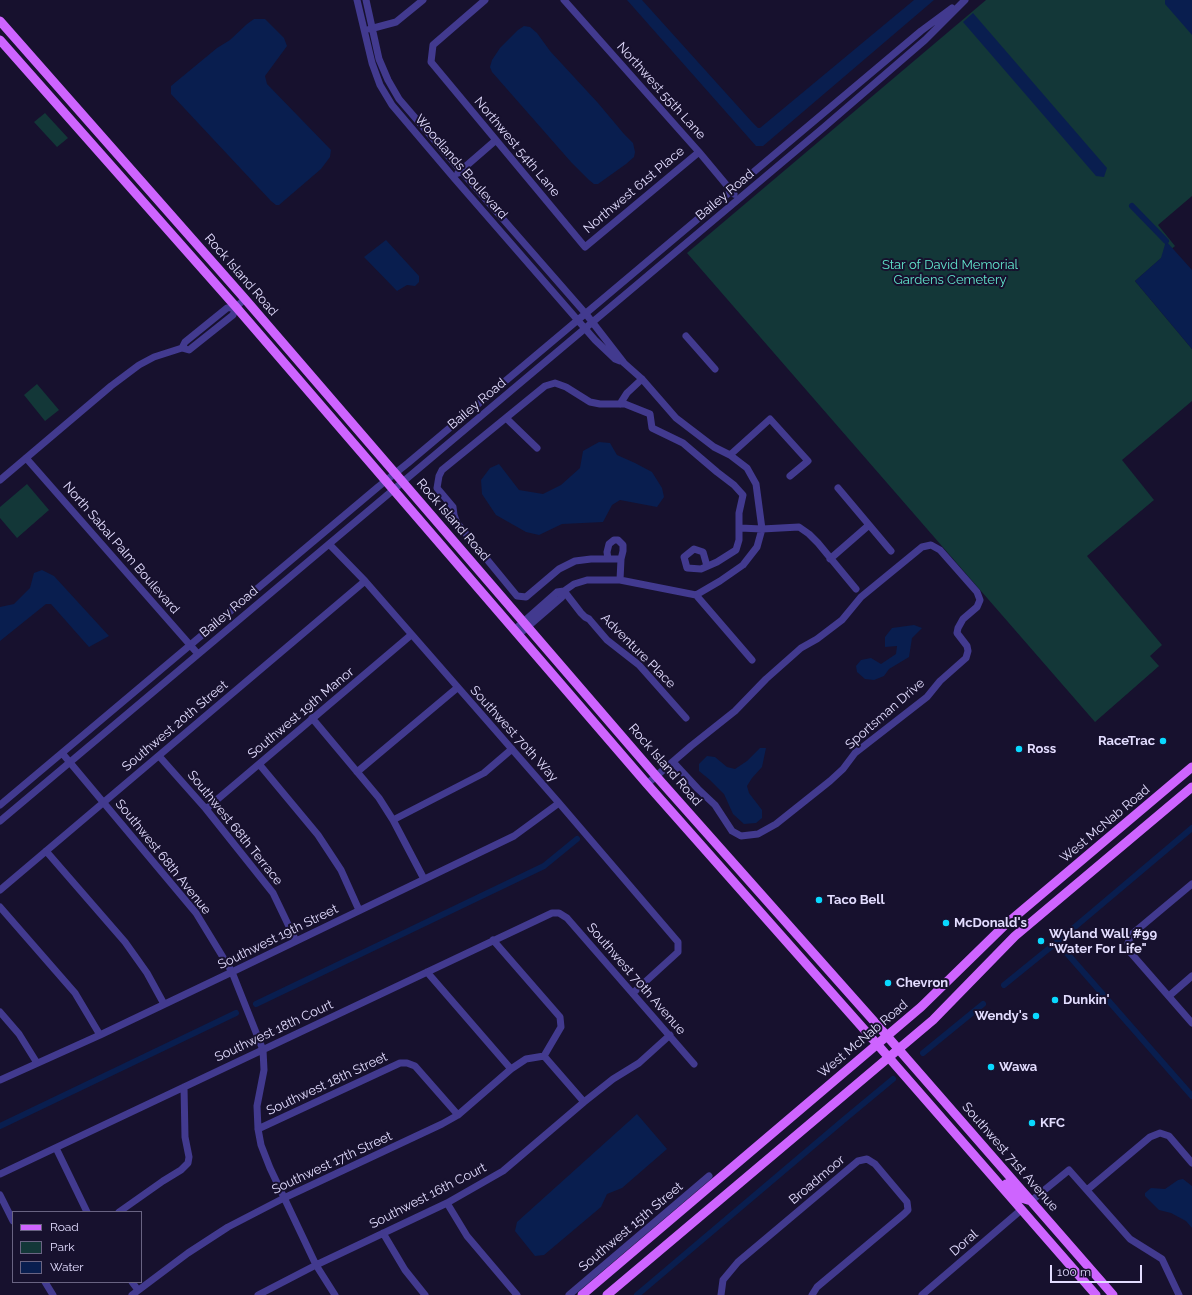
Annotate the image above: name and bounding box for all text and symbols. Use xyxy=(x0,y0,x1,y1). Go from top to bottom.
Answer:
street label: Northwest 55th Lane xyxy=(613,39,709,143)
street label: Northwest 54th Lane xyxy=(471,94,563,200)
street label: Woodlands Boulevard xyxy=(411,111,511,223)
street label: Northwest 61st Place xyxy=(580,143,688,237)
street label: Bailey Road xyxy=(693,166,757,224)
street label: Rock Island Road xyxy=(201,231,281,319)
park label: Star of David Memorial Gardens Cemetery xyxy=(882,257,1018,288)
street label: Bailey Road xyxy=(445,375,509,433)
street label: Rock Island Road xyxy=(413,476,493,564)
street label: North Sabal Palm Boulevard xyxy=(59,479,183,617)
street label: Bailey Road xyxy=(197,583,261,641)
street label: Adventure Place xyxy=(597,610,679,692)
street label: Southwest 19th Manor xyxy=(245,664,357,762)
street label: Sportsman Drive xyxy=(842,675,928,753)
street label: Southwest 20th Street xyxy=(119,677,231,775)
street label: Southwest 70th Way xyxy=(467,683,561,785)
street label: Rock Island Road xyxy=(625,721,705,809)
place label: RaceTrac xyxy=(1098,733,1155,749)
marker: RaceTrac xyxy=(1158,736,1168,746)
place label: Ross xyxy=(1027,741,1056,757)
marker: Ross xyxy=(1014,744,1024,754)
street label: Southwest 68th Terrace xyxy=(184,768,286,888)
street label: West McNab Road xyxy=(1057,782,1153,866)
street label: Southwest 68th Avenue xyxy=(112,796,214,918)
place label: Taco Bell xyxy=(827,892,885,908)
marker: Taco Bell xyxy=(814,895,824,905)
street label: Southwest 19th Street xyxy=(215,901,341,973)
place label: McDonald's xyxy=(954,915,1027,931)
marker: McDonald's xyxy=(941,918,951,928)
street label: Southwest 70th Avenue xyxy=(583,920,689,1038)
place label: Wyland Wall #99 "Water For Life" xyxy=(1049,926,1157,957)
marker: Wyland Wall #99 "Water For Life" xyxy=(1036,936,1046,946)
place label: Chevron xyxy=(896,975,948,991)
marker: Chevron xyxy=(883,978,893,988)
place label: Dunkin' xyxy=(1063,992,1110,1008)
marker: Dunkin' xyxy=(1050,995,1060,1005)
street label: Southwest 18th Court xyxy=(212,997,336,1065)
street label: West McNab Road xyxy=(815,997,911,1081)
place label: Wendy's xyxy=(975,1008,1028,1024)
marker: Wendy's xyxy=(1031,1011,1041,1021)
street label: Southwest 18th Street xyxy=(264,1049,390,1119)
place label: Wawa xyxy=(999,1059,1037,1075)
marker: Wawa xyxy=(986,1062,996,1072)
street label: Southwest 71st Avenue xyxy=(958,1099,1062,1215)
place label: KFC xyxy=(1040,1115,1065,1131)
marker: KFC xyxy=(1027,1118,1037,1128)
street label: Southwest 17th Street xyxy=(269,1128,395,1198)
street label: Broadmoor xyxy=(786,1152,848,1208)
street label: Southwest 16th Court xyxy=(367,1160,489,1232)
street label: Southwest 15th Street xyxy=(576,1179,686,1275)
legend xyxy=(12,1211,142,1283)
text: Road xyxy=(50,1220,79,1234)
street label: Doral xyxy=(947,1227,981,1259)
text: Park xyxy=(50,1240,75,1254)
scale bar xyxy=(1052,1257,1144,1283)
text: Water xyxy=(50,1260,84,1274)
text: 100 m xyxy=(1057,1265,1091,1279)

